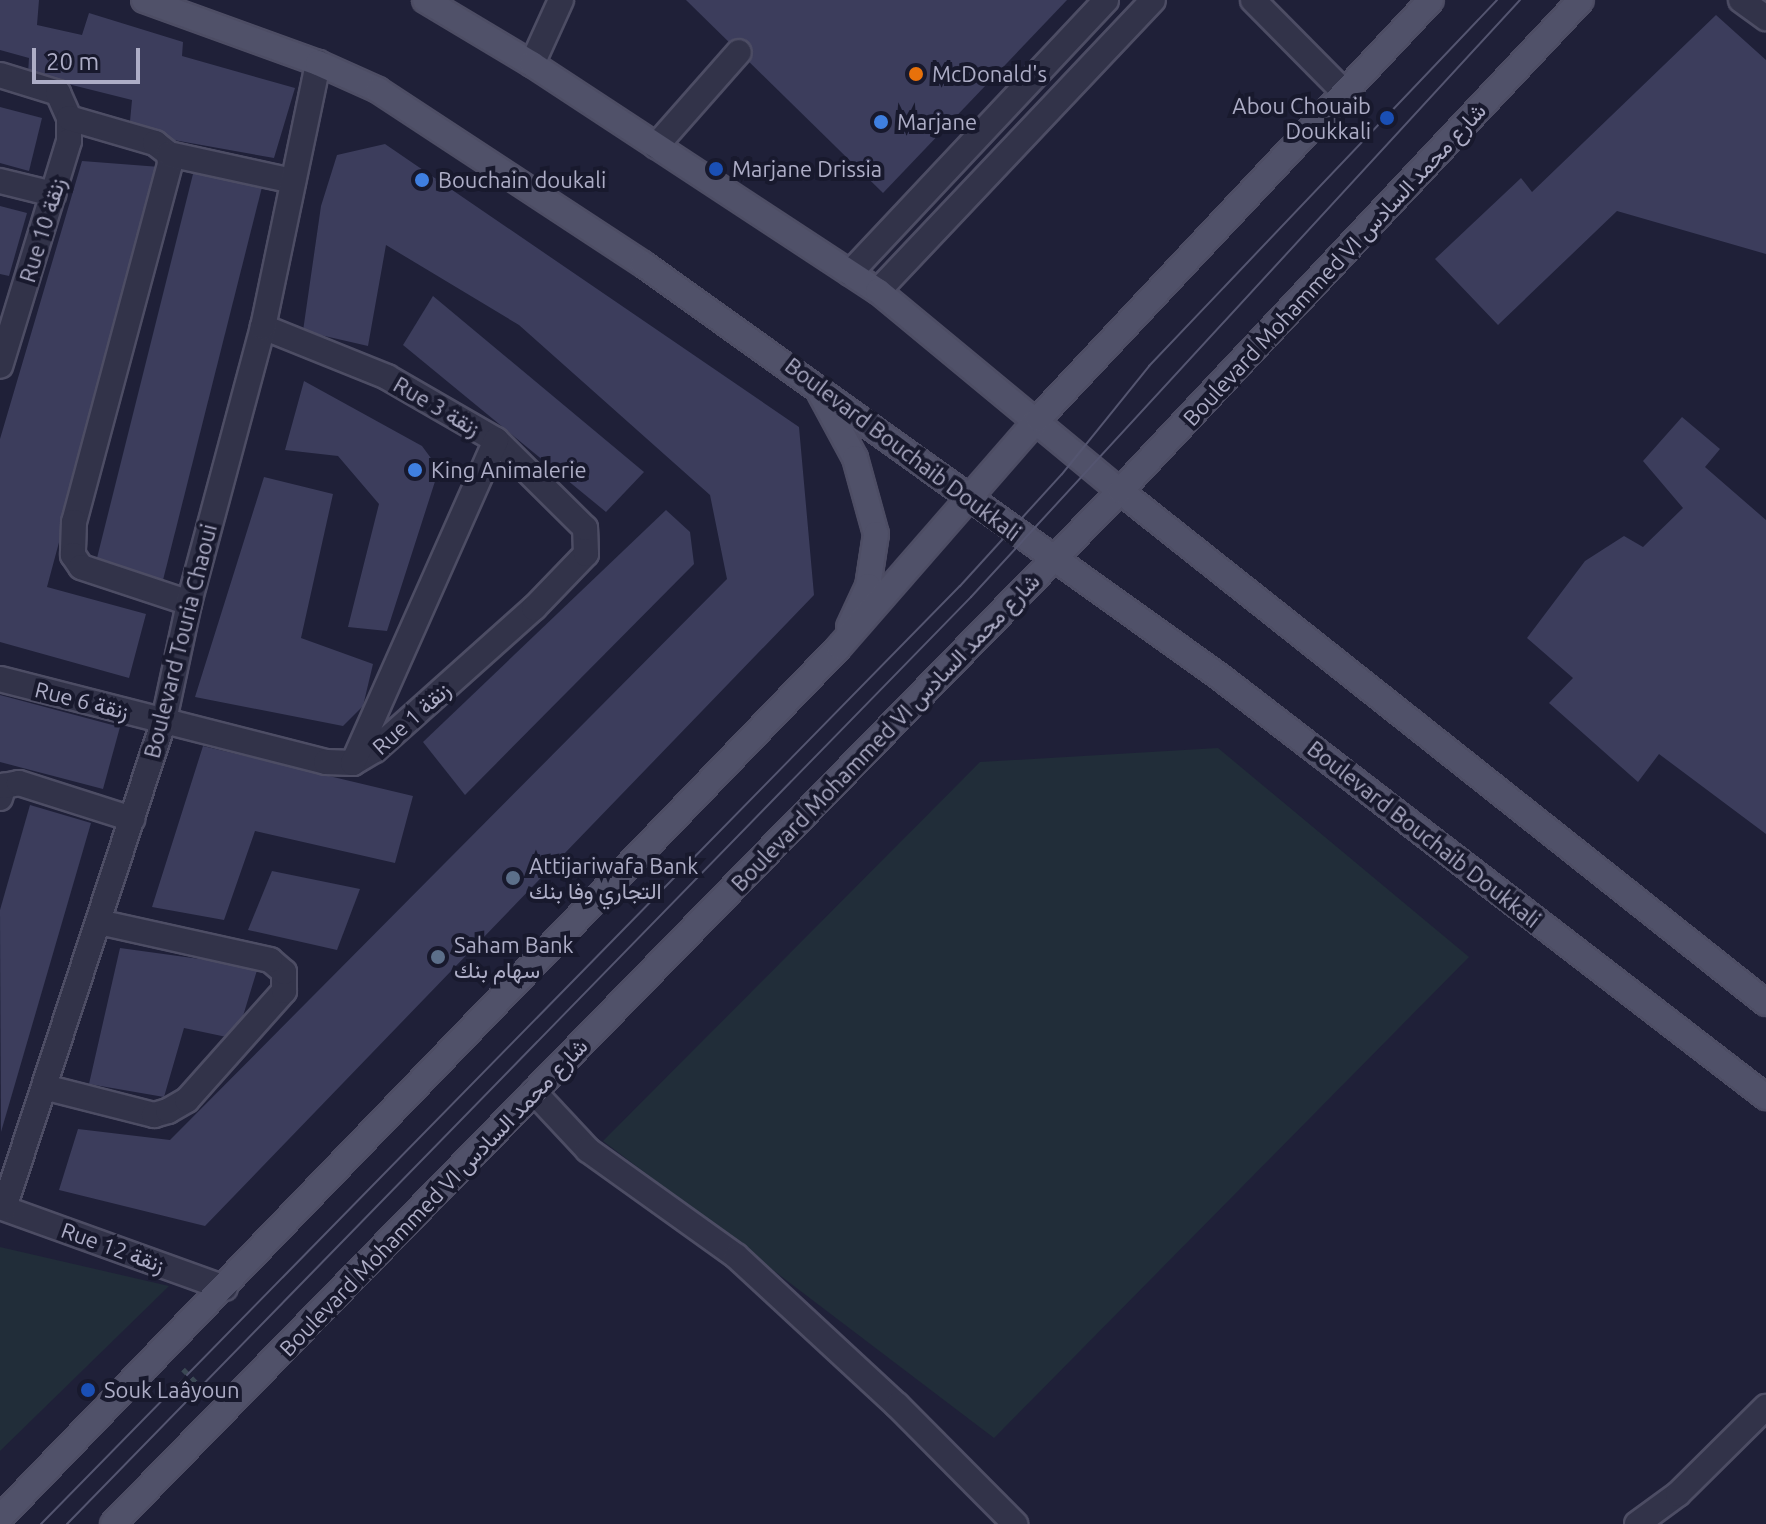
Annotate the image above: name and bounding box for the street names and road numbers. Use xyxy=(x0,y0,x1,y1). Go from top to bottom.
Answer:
street label: Boulevard Mohammed VI شارع محمد السادس xyxy=(1177,97,1491,431)
street label: Rue 10 زنقة xyxy=(14,175,70,285)
street label: Boulevard Bouchaib Doukkali xyxy=(780,352,1026,546)
street label: Rue 3 زنقة xyxy=(389,371,485,441)
street label: Boulevard Touria Chaoui xyxy=(138,521,222,761)
street label: Boulevard Mohammed VI شارع محمد السادس xyxy=(726,568,1044,896)
street label: Rue 6 زنقة xyxy=(32,676,132,724)
street label: Rue 1 زنقة xyxy=(367,676,455,760)
street label: Boulevard Bouchaib Doukkali xyxy=(1302,735,1546,933)
street label: Boulevard Mohammed VI شارع محمد السادس xyxy=(274,1033,592,1361)
street label: Rue 12 زنقة xyxy=(58,1216,168,1278)

